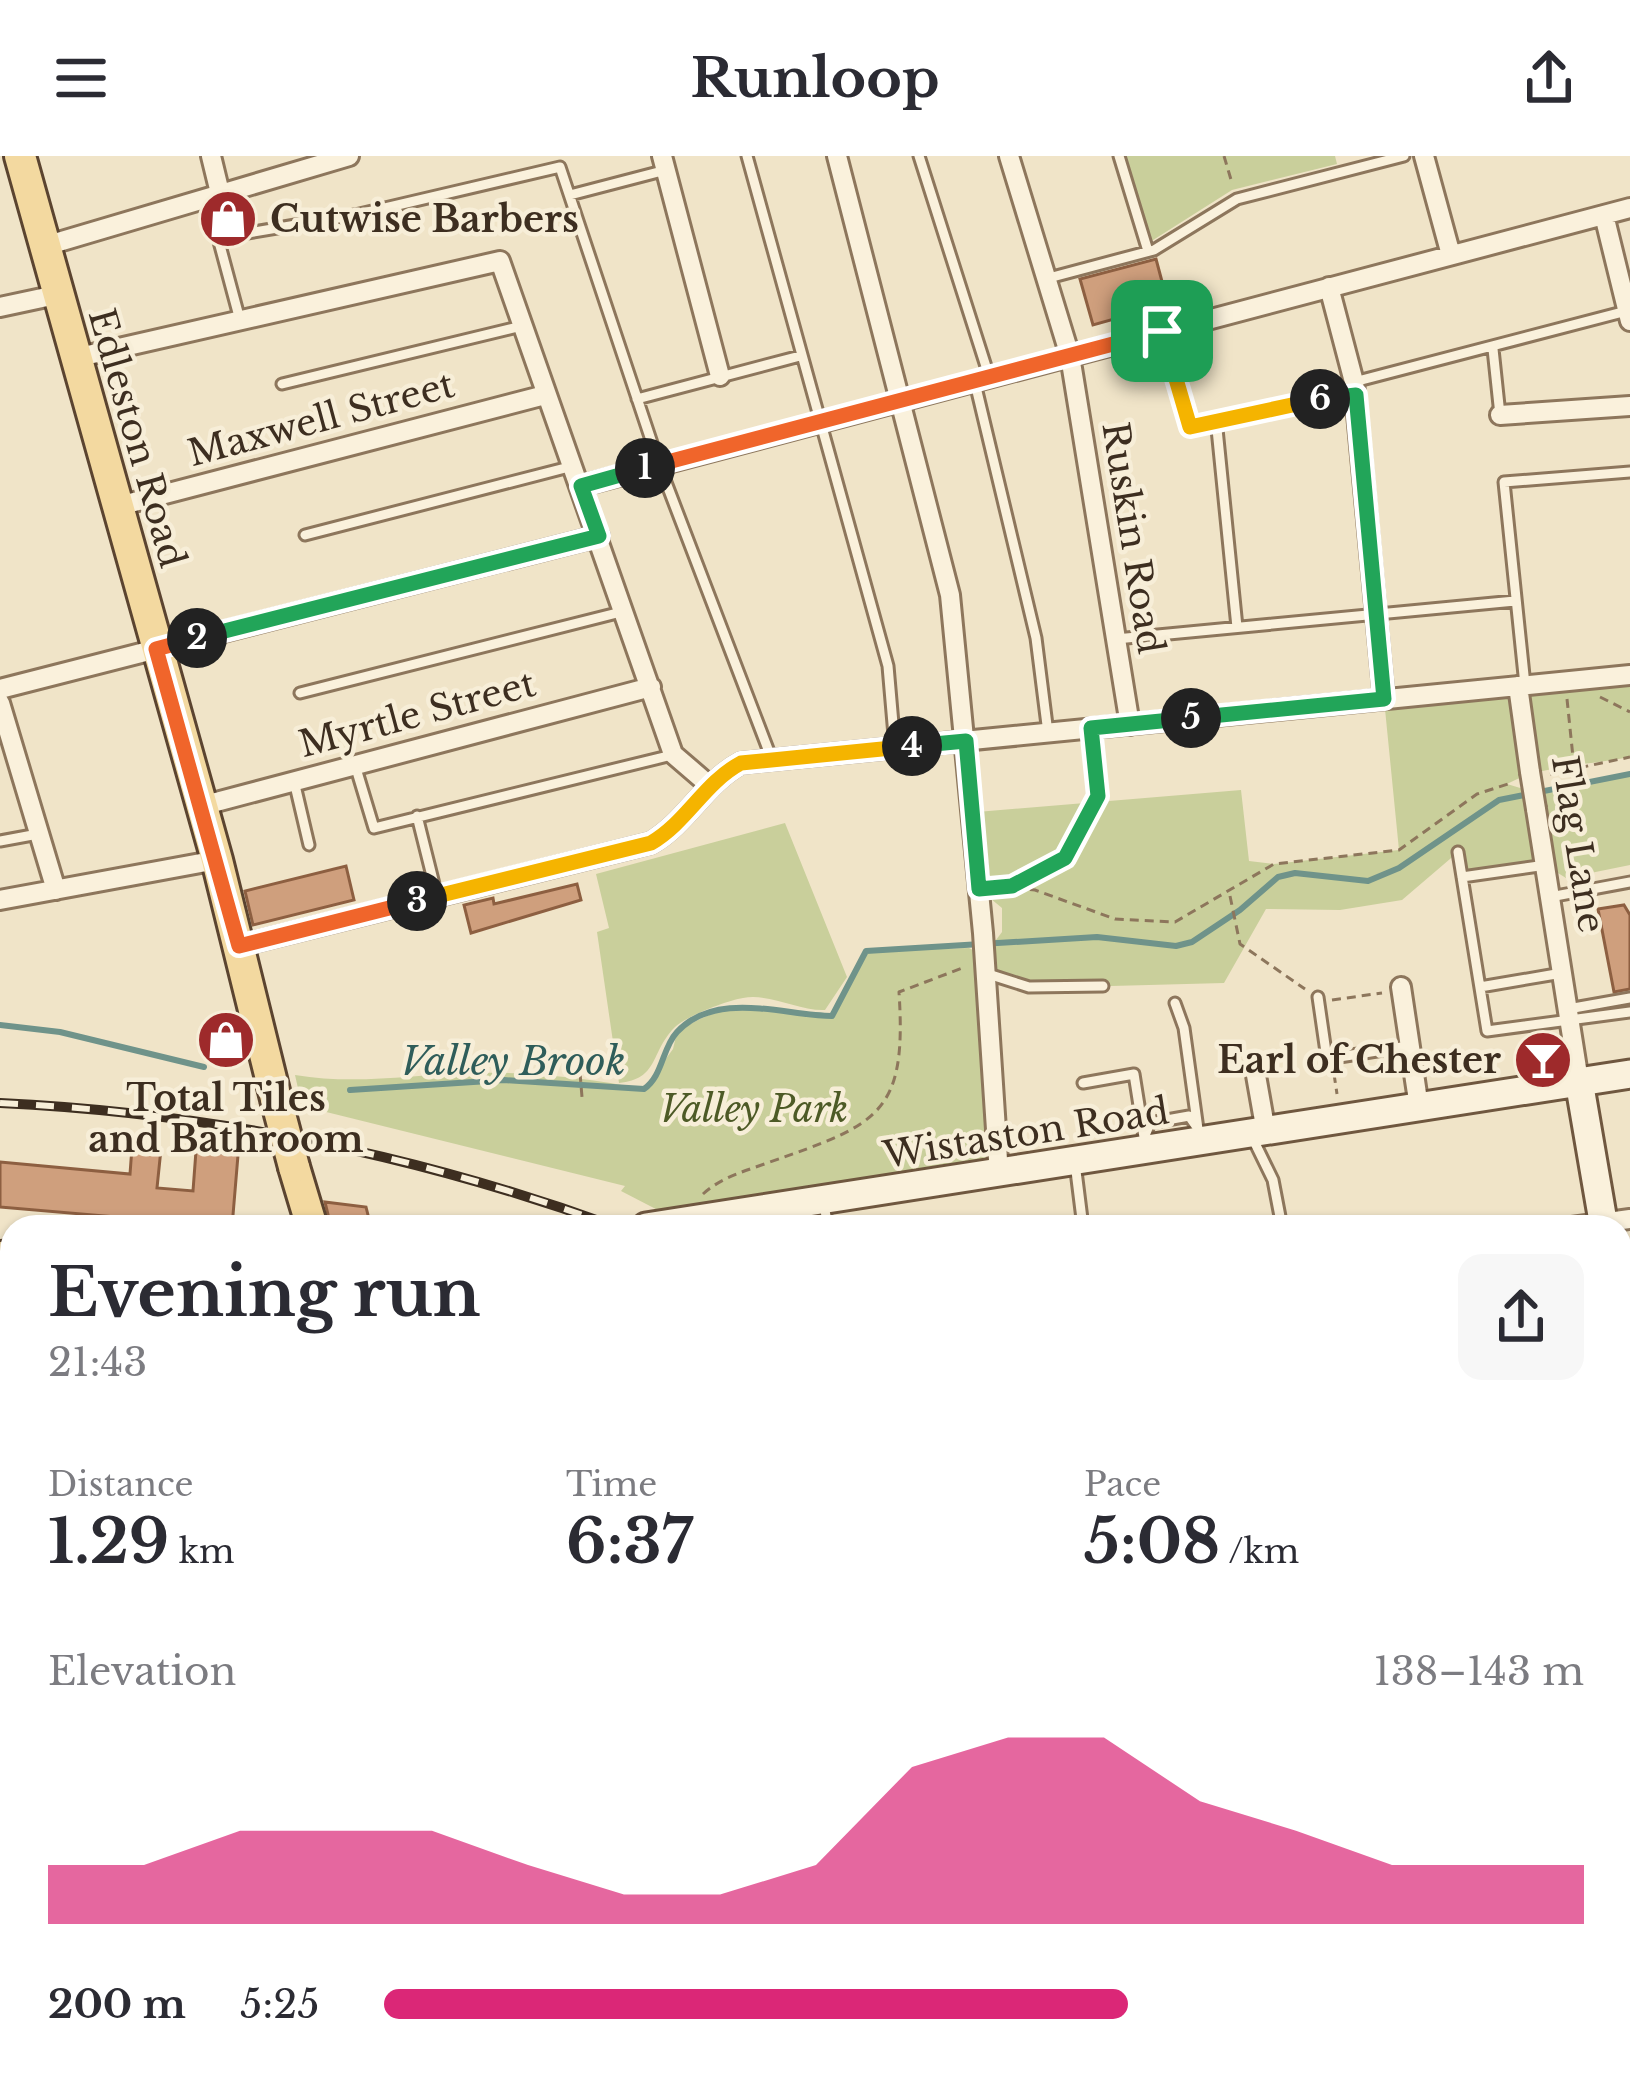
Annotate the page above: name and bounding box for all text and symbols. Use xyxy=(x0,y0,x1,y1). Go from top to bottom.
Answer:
icon: menu xyxy=(48,45,114,111)
text: Runloop xyxy=(690,45,940,112)
icon: share xyxy=(1516,45,1582,111)
shop icon: Cutwise Barbers xyxy=(197,188,259,250)
place label: Cutwise Barbers xyxy=(270,197,579,242)
pin xyxy=(1111,280,1213,382)
icon: arrive xyxy=(1129,298,1195,364)
street label: Edleston Road xyxy=(79,303,195,573)
street label: Maxwell Street xyxy=(183,362,459,476)
pin: 6 xyxy=(1290,369,1350,429)
text: 6 xyxy=(1309,378,1331,419)
street label: Ruskin Road xyxy=(1092,419,1174,657)
pin: 1 xyxy=(615,438,675,498)
text: 1 xyxy=(638,447,652,488)
pin: 2 xyxy=(167,608,227,668)
text: 2 xyxy=(186,617,208,658)
street label: Myrtle Street xyxy=(294,661,541,767)
pin: 5 xyxy=(1161,688,1221,748)
text: 5 xyxy=(1181,697,1201,738)
pin: 4 xyxy=(882,716,942,776)
text: 4 xyxy=(901,725,923,766)
street label: Flag Lane xyxy=(1542,752,1614,936)
pin: 3 xyxy=(387,871,447,931)
text: 3 xyxy=(406,880,428,921)
shop icon: Total Tiles and Bathroom xyxy=(195,1009,257,1071)
bar icon: Earl of Chester xyxy=(1512,1029,1574,1091)
water label: Valley Brook xyxy=(400,1037,626,1086)
place label: Earl of Chester xyxy=(1217,1038,1501,1083)
place label: Total Tiles and Bathroom xyxy=(88,1076,364,1162)
park label: Valley Park xyxy=(660,1087,848,1132)
street label: Wistaston Road xyxy=(879,1088,1172,1178)
text: Evening run xyxy=(48,1252,481,1334)
button: share xyxy=(1458,1254,1584,1380)
text: 21:43 xyxy=(48,1338,147,1387)
text: Distance xyxy=(48,1464,194,1505)
text: Time xyxy=(566,1464,657,1505)
text: Pace xyxy=(1084,1464,1161,1505)
text: 1.29 xyxy=(48,1505,169,1579)
text: 6:37 xyxy=(566,1505,693,1579)
text: 5:08 xyxy=(1084,1505,1220,1579)
text: km xyxy=(169,1531,234,1572)
text: /km xyxy=(1220,1531,1299,1572)
text: Elevation xyxy=(48,1647,236,1696)
text: 138–143 m xyxy=(1373,1647,1584,1696)
text: 200 m xyxy=(48,1980,186,2029)
text: 5:25 xyxy=(240,1980,319,2029)

